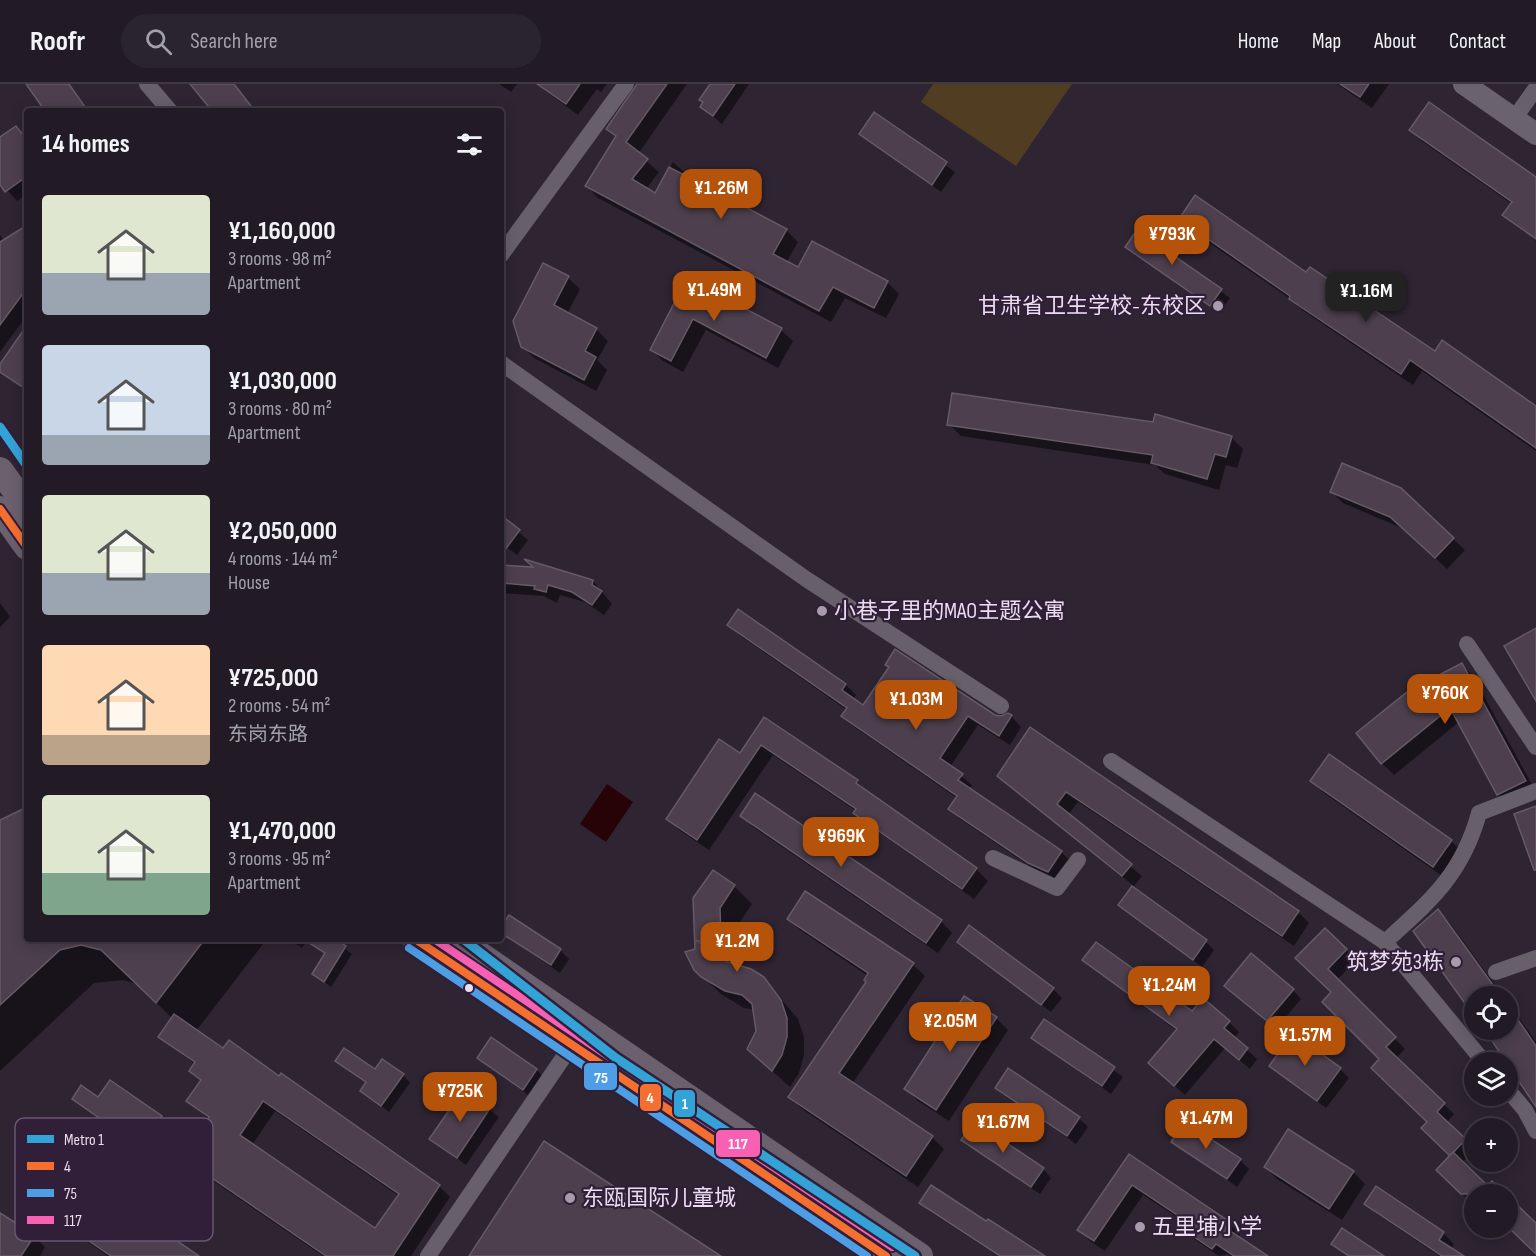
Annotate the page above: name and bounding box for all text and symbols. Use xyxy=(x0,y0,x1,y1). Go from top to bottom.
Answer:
search box xyxy=(121,14,541,68)
text: Roofr xyxy=(30,25,85,58)
icon: search xyxy=(142,25,175,58)
text: Search here xyxy=(190,28,278,55)
text: Home xyxy=(1238,29,1279,54)
text: Map xyxy=(1312,29,1341,54)
text: About xyxy=(1374,29,1416,54)
text: Contact xyxy=(1449,29,1506,54)
icon: filters xyxy=(453,128,486,161)
text: 14 homes xyxy=(42,129,130,160)
pin: ¥1.26M xyxy=(672,169,770,220)
text: ¥1.26M xyxy=(694,176,748,200)
pin: ¥793K xyxy=(1130,215,1214,266)
text: ¥1,160,000 xyxy=(228,216,336,247)
icon: home xyxy=(90,219,162,291)
text: ¥793K xyxy=(1148,222,1196,246)
text: 3 rooms · 98 m² xyxy=(228,247,332,271)
text: Apartment xyxy=(228,271,301,295)
pin: ¥1.49M xyxy=(665,271,763,322)
pin: ¥1.16M xyxy=(1317,272,1415,323)
text: ¥1.49M xyxy=(687,278,741,302)
text: ¥1.16M xyxy=(1339,279,1393,303)
place label: 甘肃省卫生学校-东校区 xyxy=(978,293,1206,320)
marker: 甘肃省卫生学校-东校区 xyxy=(1211,299,1225,313)
text: ¥1,030,000 xyxy=(228,366,337,397)
icon: home xyxy=(90,369,162,441)
text: 3 rooms · 80 m² xyxy=(228,397,332,421)
text: Apartment xyxy=(228,421,301,445)
text: ¥2,050,000 xyxy=(228,516,337,547)
icon: home xyxy=(90,519,162,591)
text: 4 rooms · 144 m² xyxy=(228,547,338,571)
text: House xyxy=(228,571,270,595)
place label: 小巷子里的MAO主题公寓 xyxy=(834,598,1065,625)
marker: 小巷子里的MAO主题公寓 xyxy=(815,604,829,618)
text: ¥725,000 xyxy=(228,663,319,694)
icon: home xyxy=(90,669,162,741)
pin: ¥760K xyxy=(1403,674,1487,725)
pin: ¥1.03M xyxy=(867,680,965,731)
text: ¥760K xyxy=(1421,681,1469,705)
text: ¥1.03M xyxy=(889,687,943,711)
text: 2 rooms · 54 m² xyxy=(228,694,330,718)
text: 东岗东路 xyxy=(228,723,308,747)
text: ¥1,470,000 xyxy=(228,816,336,847)
pin: ¥969K xyxy=(799,817,883,868)
icon: home xyxy=(90,819,162,891)
text: ¥969K xyxy=(817,824,865,848)
text: 3 rooms · 95 m² xyxy=(228,847,331,871)
text: Apartment xyxy=(228,871,301,895)
pin: ¥1.2M xyxy=(695,922,779,973)
text: ¥1.2M xyxy=(715,929,759,953)
place label: 筑梦苑3栋 xyxy=(1347,949,1444,976)
marker: 筑梦苑3栋 xyxy=(1449,955,1463,969)
pin: ¥1.24M xyxy=(1120,966,1218,1017)
text: ¥1.24M xyxy=(1142,973,1196,997)
unlabelled marker xyxy=(463,982,475,994)
map controls xyxy=(1464,986,1518,1238)
button: locate xyxy=(1464,986,1518,1040)
pin: ¥2.05M xyxy=(901,1002,999,1053)
text: ¥2.05M xyxy=(923,1009,977,1033)
pin: ¥1.57M xyxy=(1256,1016,1354,1067)
text: ¥1.57M xyxy=(1278,1023,1332,1047)
button: layers xyxy=(1464,1052,1518,1106)
line badge: 75 xyxy=(583,1062,618,1091)
text: 75 xyxy=(594,1069,608,1088)
pin: ¥725K xyxy=(418,1072,502,1123)
text: ¥725K xyxy=(437,1079,483,1103)
line badge: 4 xyxy=(639,1083,662,1112)
text: 4 xyxy=(646,1089,654,1108)
line badge: 1 xyxy=(673,1089,696,1118)
text: 1 xyxy=(682,1095,689,1114)
pin: ¥1.47M xyxy=(1157,1099,1255,1150)
pin: ¥1.67M xyxy=(954,1103,1052,1154)
text: ¥1.47M xyxy=(1179,1106,1233,1130)
text: ¥1.67M xyxy=(976,1110,1030,1134)
legend xyxy=(15,1118,213,1241)
button: + xyxy=(1464,1118,1518,1172)
line badge: 117 xyxy=(715,1129,761,1158)
text: Metro 1 xyxy=(64,1131,104,1150)
text: 117 xyxy=(728,1135,748,1154)
text: 4 xyxy=(64,1158,71,1177)
button: − xyxy=(1464,1184,1518,1238)
text: 75 xyxy=(64,1185,77,1204)
place label: 东瓯国际儿童城 xyxy=(582,1185,736,1212)
marker: 东瓯国际儿童城 xyxy=(563,1191,577,1205)
text: 117 xyxy=(64,1212,82,1231)
place label: 五里埔小学 xyxy=(1152,1214,1262,1241)
marker: 五里埔小学 xyxy=(1133,1220,1147,1234)

